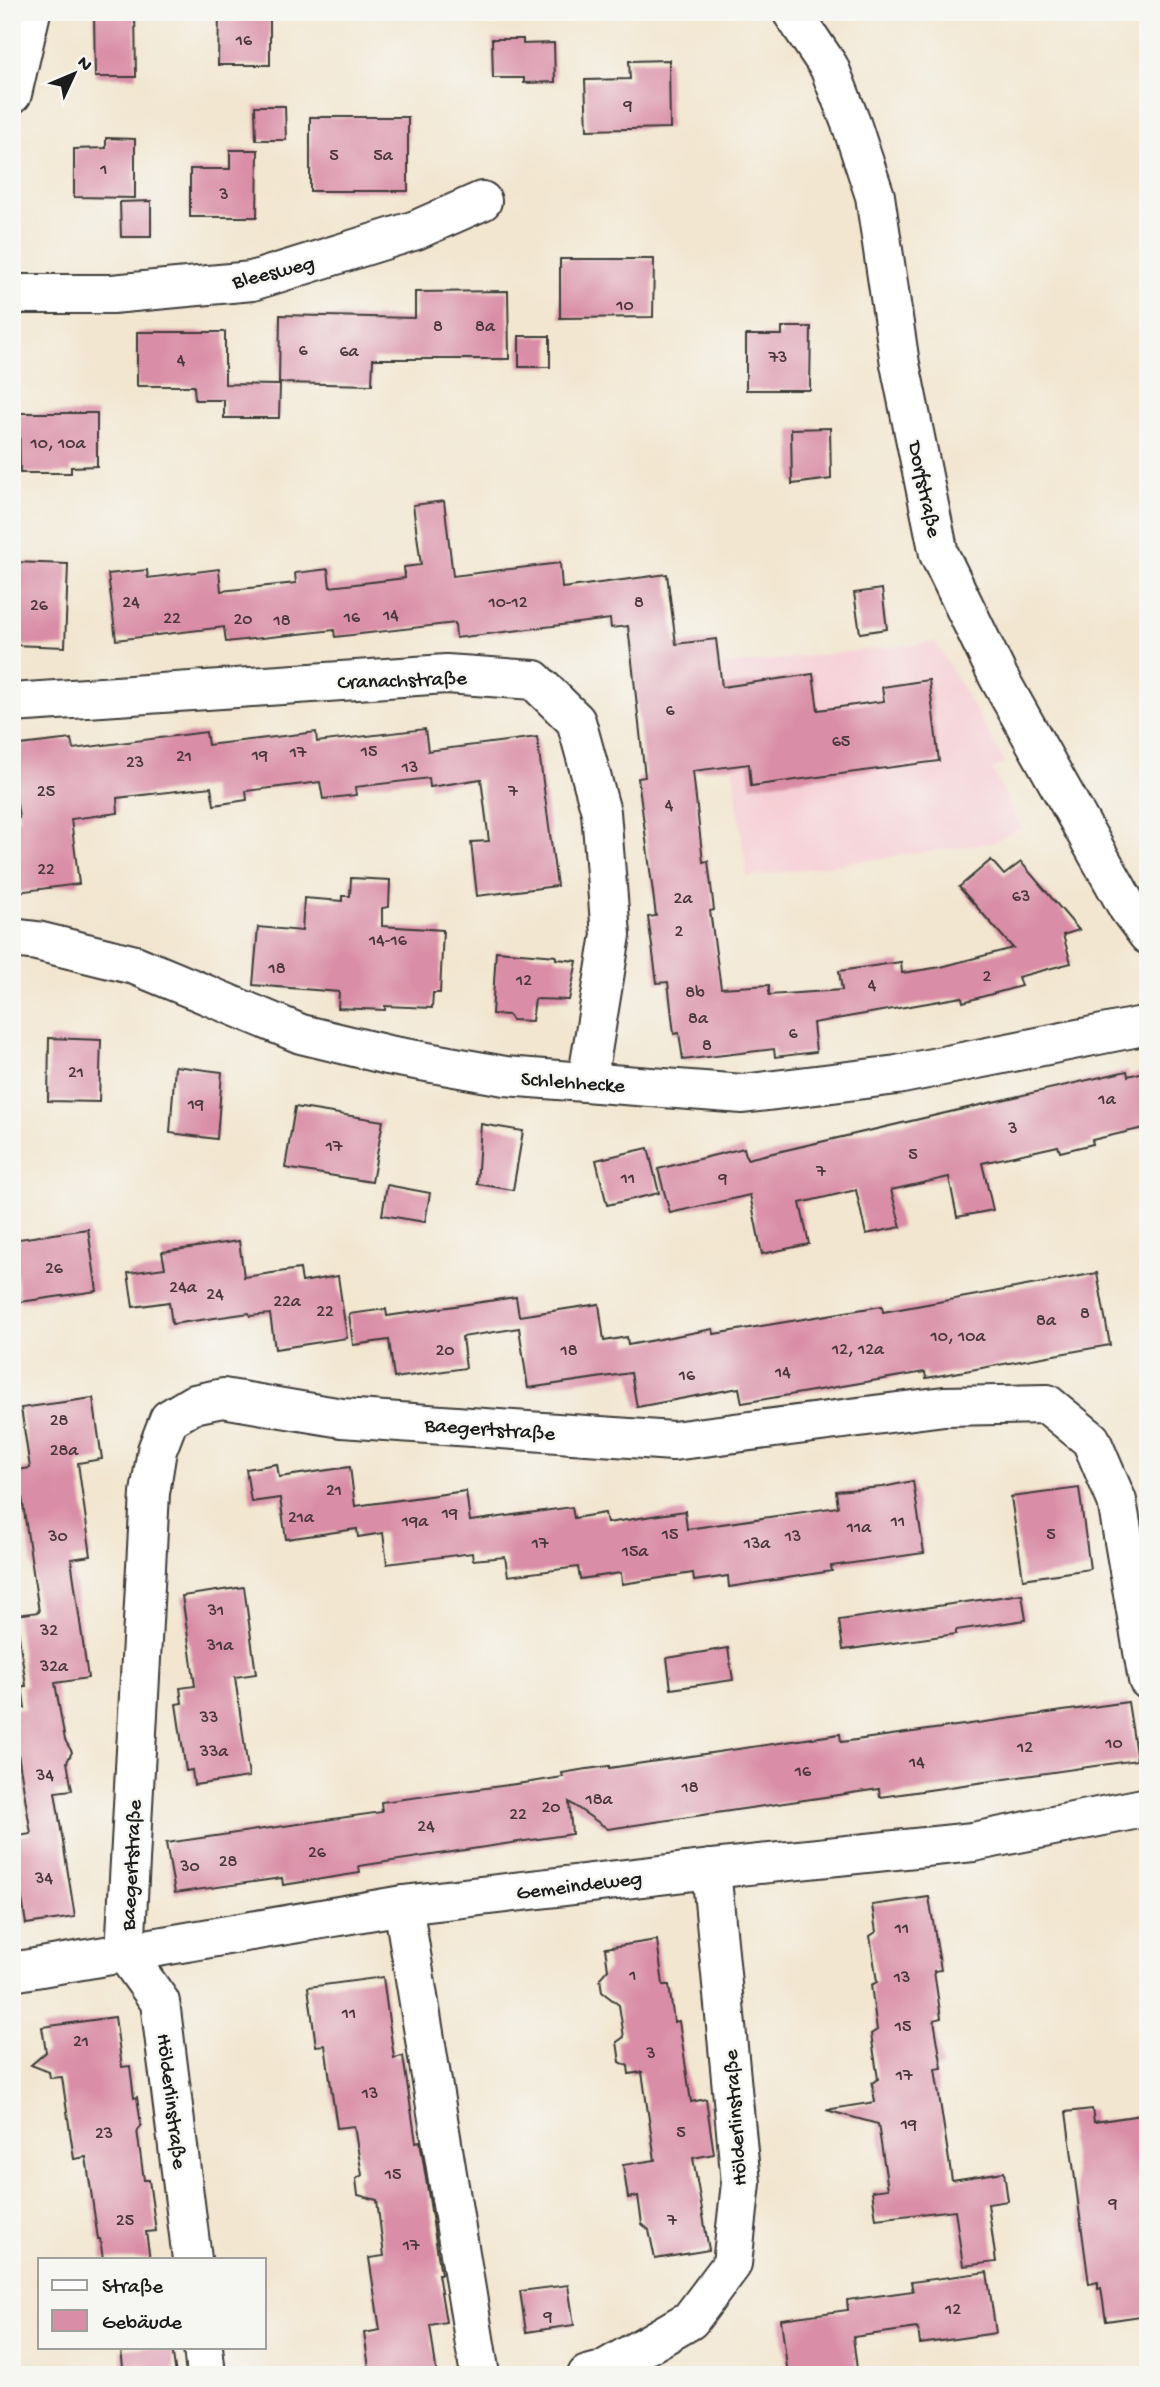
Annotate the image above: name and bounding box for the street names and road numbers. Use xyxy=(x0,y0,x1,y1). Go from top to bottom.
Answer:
street label: Bleesweg xyxy=(229,252,318,297)
street label: Dorfstraße xyxy=(900,438,945,541)
street label: Cranachstraße xyxy=(337,668,468,697)
street label: Schlehhecke xyxy=(520,1068,627,1101)
street label: Baegertstraße xyxy=(423,1414,557,1449)
street label: Baegertstraße xyxy=(118,1798,149,1932)
street label: Gemeindeweg xyxy=(515,1867,644,1908)
street label: Hölderlinstraße xyxy=(149,2032,190,2172)
street label: Hölderlinstraße xyxy=(720,2048,755,2187)

